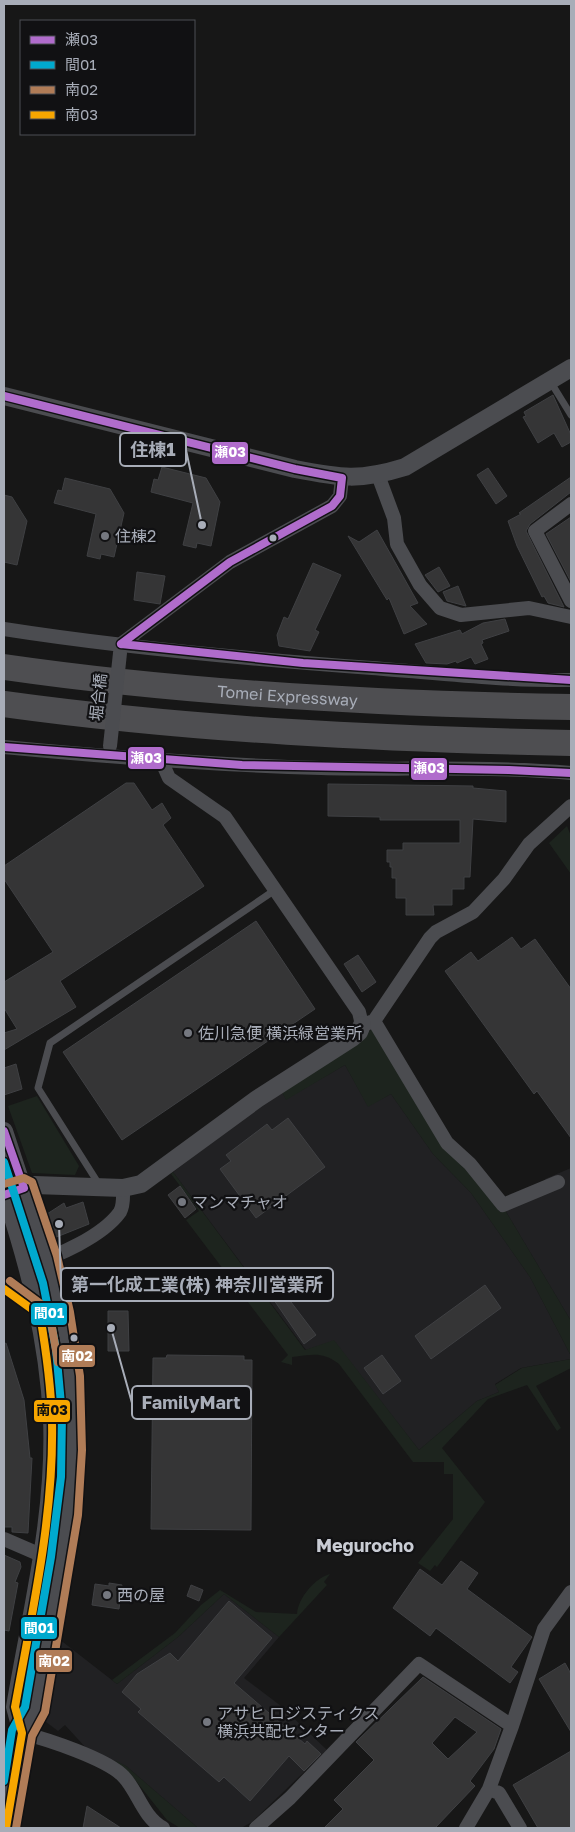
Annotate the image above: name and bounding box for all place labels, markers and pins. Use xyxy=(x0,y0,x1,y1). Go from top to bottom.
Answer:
callout: 住棟1 xyxy=(120,433,186,466)
place label: 住棟2 xyxy=(115,526,156,546)
marker: 住棟2 xyxy=(99,530,111,542)
unlabelled marker xyxy=(268,533,278,543)
place label: 佐川急便 横浜緑営業所 xyxy=(198,1023,362,1043)
marker: 佐川急便 横浜緑営業所 xyxy=(182,1027,194,1039)
place label: マンマチャオ xyxy=(192,1192,288,1212)
marker: マンマチャオ xyxy=(176,1196,188,1208)
callout: 第一化成工業(株) 神奈川営業所 xyxy=(61,1268,333,1301)
unlabelled marker xyxy=(69,1333,79,1343)
callout: FamilyMart xyxy=(132,1386,251,1419)
place label: 西の屋 xyxy=(117,1585,165,1605)
marker: 西の屋 xyxy=(101,1589,113,1601)
place label: アサヒ ロジスティクス 横浜共配センター xyxy=(217,1703,380,1741)
marker: アサヒ ロジスティクス 横浜共配センター xyxy=(201,1716,213,1728)

